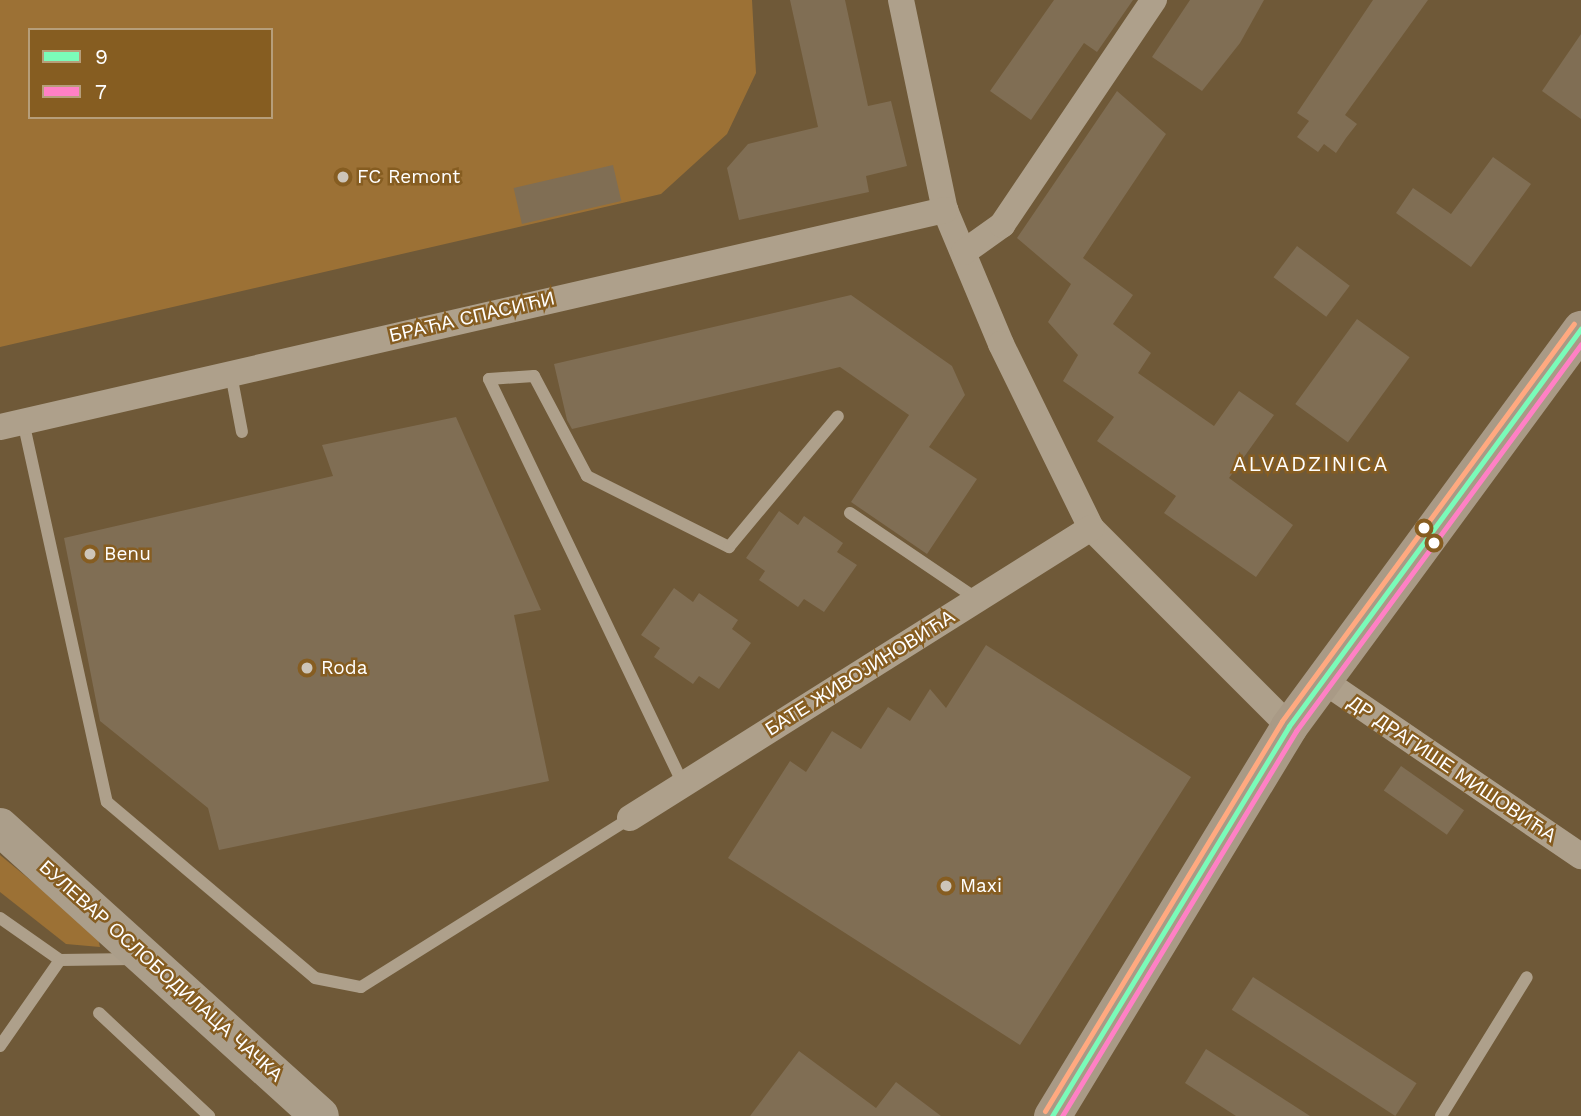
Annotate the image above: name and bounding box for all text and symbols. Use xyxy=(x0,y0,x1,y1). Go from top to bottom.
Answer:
legend xyxy=(28,28,273,119)
text: 9 xyxy=(95,44,108,69)
text: 7 xyxy=(95,79,107,104)
place label: FC Remont xyxy=(357,166,460,188)
marker: FC Remont xyxy=(335,169,351,185)
street label: БРАЋА СПАСИЋИ xyxy=(387,287,557,347)
district label: ALVADZINICA xyxy=(1234,451,1388,477)
unlabelled marker xyxy=(1417,521,1431,535)
unlabelled marker xyxy=(1427,536,1441,550)
place label: Benu xyxy=(104,543,151,565)
marker: Benu xyxy=(82,546,98,562)
street label: БАТЕ ЖИВОЈИНОВИЋА xyxy=(761,605,959,741)
place label: Roda xyxy=(321,657,367,679)
marker: Roda xyxy=(299,660,315,676)
street label: ДР ДРАГИШЕ МИШОВИЋА xyxy=(1343,691,1561,847)
street label: БУЛЕВАР ОСЛОБОДИЛАЦА ЧАЧКА xyxy=(35,856,287,1086)
place label: Maxi xyxy=(960,875,1002,897)
marker: Maxi xyxy=(938,878,954,894)

